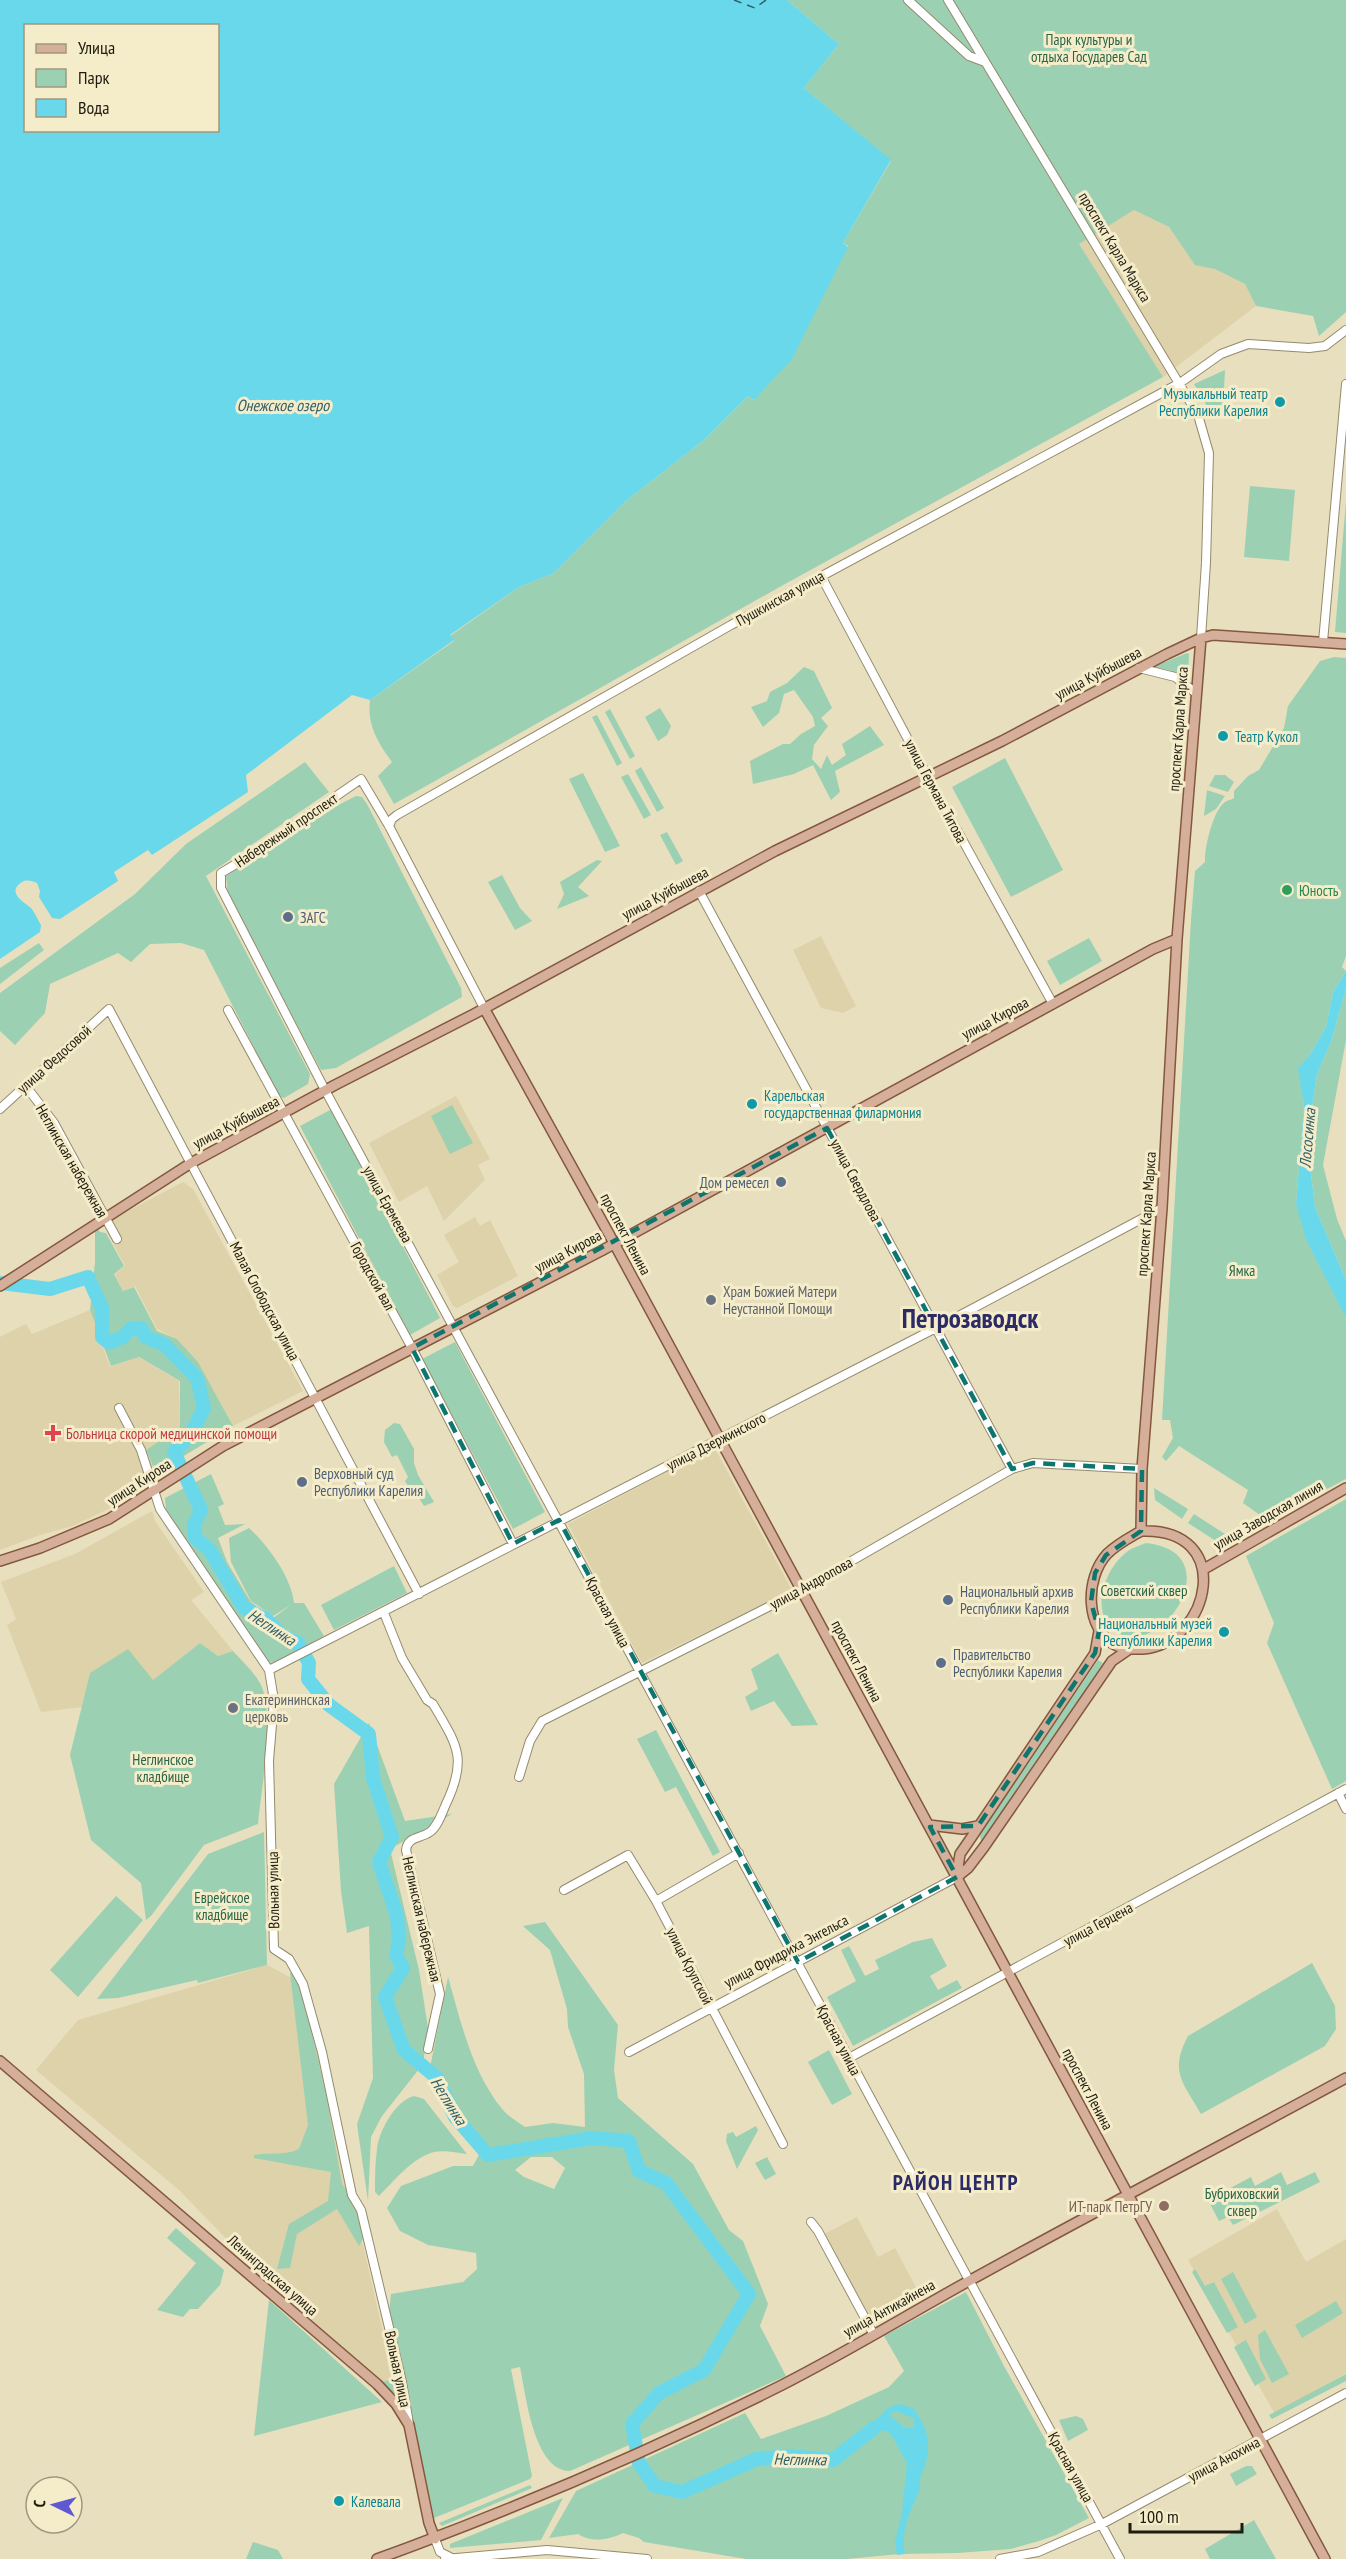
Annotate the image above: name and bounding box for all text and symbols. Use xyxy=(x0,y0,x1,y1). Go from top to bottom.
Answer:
legend xyxy=(24,24,219,132)
park label: Парк культуры и отдыха Государев Сад xyxy=(1031,30,1147,66)
text: Улица xyxy=(78,36,115,59)
text: Парк xyxy=(78,66,109,89)
text: Вода xyxy=(78,96,109,119)
street label: проспект Карла Маркса xyxy=(1075,188,1155,306)
place label: Музыкальный театр Республики Карелия xyxy=(1159,384,1268,420)
water label: Онежское озеро xyxy=(237,395,330,415)
marker: Музыкальный театр Республики Карелия xyxy=(1273,395,1287,409)
street label: Пушкинская улица xyxy=(732,566,828,630)
street label: улица Куйбышева xyxy=(1052,642,1144,704)
street label: проспект Карла Маркса xyxy=(1164,666,1192,792)
place label: Театр Кукол xyxy=(1235,727,1298,746)
marker: Театр Кукол xyxy=(1216,729,1230,743)
street label: улица Германа Титова xyxy=(901,736,971,846)
street label: Набережный проспект xyxy=(231,789,341,871)
street label: улица Куйбышева xyxy=(619,862,711,924)
place label: Юность xyxy=(1299,881,1339,900)
marker: Юность xyxy=(1280,883,1294,897)
place label: ЗАГС xyxy=(300,908,326,927)
marker: ЗАГС xyxy=(281,910,295,924)
street label: улица Кирова xyxy=(958,992,1032,1044)
street label: улица Федосовой xyxy=(13,1021,95,1097)
place label: Карельская государственная филармония xyxy=(764,1086,922,1122)
street label: улица Куйбышева xyxy=(190,1091,282,1153)
marker: Карельская государственная филармония xyxy=(745,1097,759,1111)
street label: Неглинская набережная xyxy=(32,1101,112,1221)
water label: Лососинка xyxy=(1294,1106,1320,1170)
street label: улица Свердлова xyxy=(826,1135,886,1225)
street label: проспект Карла Маркса xyxy=(1132,1151,1160,1277)
street label: улица Еремеева xyxy=(359,1162,417,1246)
place label: Дом ремесел xyxy=(700,1173,769,1192)
marker: Дом ремесел xyxy=(774,1175,788,1189)
street label: проспект Ленина xyxy=(596,1190,656,1278)
street label: улица Кирова xyxy=(531,1225,605,1277)
street label: Малая Слободская улица xyxy=(226,1238,304,1364)
street label: Городской вал xyxy=(346,1238,400,1314)
park label: Ямка xyxy=(1229,1261,1255,1280)
place label: Храм Божией Матери Неустанной Помощи xyxy=(723,1282,837,1318)
marker: Храм Божией Матери Неустанной Помощи xyxy=(704,1293,718,1307)
district label: Петрозаводск xyxy=(902,1301,1039,1335)
street label: улица Дзержинского xyxy=(663,1408,769,1474)
marker: Больница скорой медицинской помощи xyxy=(44,1424,62,1442)
place label: Больница скорой медицинской помощи xyxy=(66,1424,277,1443)
street label: улица Кирова xyxy=(103,1454,175,1510)
place label: Верховный суд Республики Карелия xyxy=(314,1464,423,1500)
marker: Верховный суд Республики Карелия xyxy=(295,1475,309,1489)
street label: улица Заводская линия xyxy=(1210,1476,1326,1554)
street label: улица Андропова xyxy=(766,1552,856,1614)
street label: Красная улица xyxy=(581,1573,635,1651)
park label: Советский сквер xyxy=(1100,1581,1188,1600)
place label: Национальный архив Республики Карелия xyxy=(960,1582,1073,1618)
marker: Национальный архив Республики Карелия xyxy=(941,1593,955,1607)
water label: Неглинка xyxy=(244,1604,301,1651)
place label: Национальный музей Республики Карелия xyxy=(1098,1614,1212,1650)
street label: проспект Ленина xyxy=(827,1617,887,1705)
marker: Национальный музей Республики Карелия xyxy=(1217,1625,1231,1639)
place label: Правительство Республики Карелия xyxy=(953,1645,1062,1681)
marker: Правительство Республики Карелия xyxy=(934,1656,948,1670)
place label: Екатерининская церковь xyxy=(245,1690,330,1726)
marker: Екатерининская церковь xyxy=(226,1701,240,1715)
park label: Неглинское кладбище xyxy=(132,1750,194,1786)
street label: Вольная улица xyxy=(263,1851,283,1929)
street label: Неглинская набережная xyxy=(398,1855,446,1984)
park label: Еврейское кладбище xyxy=(194,1888,250,1924)
street label: улица Герцена xyxy=(1060,1898,1136,1950)
street label: улица Фридриха Энгельса xyxy=(720,1910,852,1992)
street label: улица Крупской xyxy=(662,1924,718,2008)
street label: Красная улица xyxy=(812,2001,866,2079)
street label: проспект Ленина xyxy=(1058,2045,1118,2133)
water label: Неглинка xyxy=(427,2073,472,2130)
district label: РАЙОН ЦЕНТР xyxy=(893,2169,1019,2196)
park label: Бубриховский сквер xyxy=(1205,2184,1279,2220)
place label: ИТ-парк ПетрГУ xyxy=(1069,2197,1152,2216)
marker: ИТ-парк ПетрГУ xyxy=(1157,2199,1171,2213)
street label: Ленинградская улица xyxy=(223,2230,322,2319)
street label: улица Антикайнена xyxy=(840,2275,938,2341)
street label: Вольная улица xyxy=(381,2329,415,2409)
street label: Красная улица xyxy=(1044,2429,1098,2505)
street label: улица Анохина xyxy=(1185,2432,1263,2486)
water label: Неглинка xyxy=(773,2449,828,2469)
north arrow xyxy=(24,2475,84,2535)
place label: Калевала xyxy=(351,2492,401,2511)
marker: Калевала xyxy=(332,2494,346,2508)
scale bar xyxy=(1130,2496,1242,2534)
text: С xyxy=(29,2498,49,2508)
text: 100 m xyxy=(1139,2505,1179,2528)

